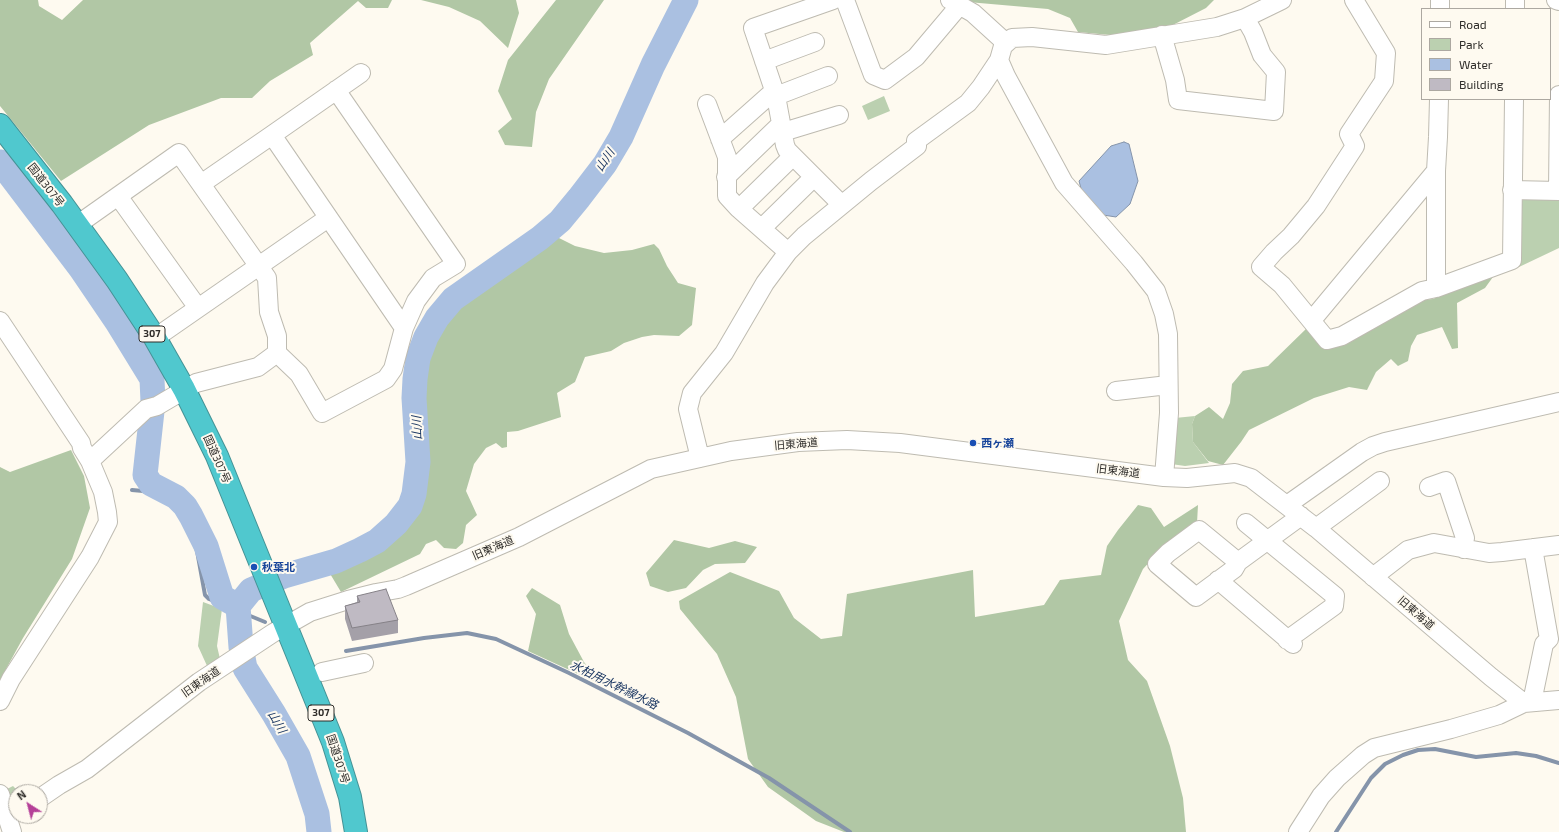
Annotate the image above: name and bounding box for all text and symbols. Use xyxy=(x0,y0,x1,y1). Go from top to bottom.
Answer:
legend xyxy=(1421,8,1551,100)
text: Road xyxy=(1459,17,1487,31)
text: Park xyxy=(1459,37,1484,51)
text: Water xyxy=(1459,57,1493,71)
text: Building xyxy=(1459,77,1503,91)
water label: 山川 xyxy=(592,146,618,174)
street label: 国道307号 xyxy=(25,161,67,209)
road number: 307 xyxy=(139,326,165,342)
water label: 山川 xyxy=(409,416,425,440)
street label: 国道307号 xyxy=(201,433,233,485)
street label: 旧東海道 xyxy=(774,436,818,452)
place label: 西ヶ瀬 xyxy=(981,436,1014,450)
marker: 西ヶ瀬 xyxy=(968,438,978,448)
street label: 旧東海道 xyxy=(1095,462,1141,480)
street label: 旧東海道 xyxy=(470,533,516,563)
place label: 秋葉北 xyxy=(262,560,295,574)
marker: 秋葉北 xyxy=(249,562,259,572)
street label: 旧東海道 xyxy=(1395,594,1437,632)
water label: 水柏用水幹線水路 xyxy=(568,657,660,713)
street label: 旧東海道 xyxy=(179,664,223,700)
road number: 307 xyxy=(308,705,334,721)
water label: 山川 xyxy=(265,708,289,736)
street label: 国道307号 xyxy=(324,733,352,785)
north arrow xyxy=(8,784,48,824)
text: N xyxy=(14,787,28,802)

